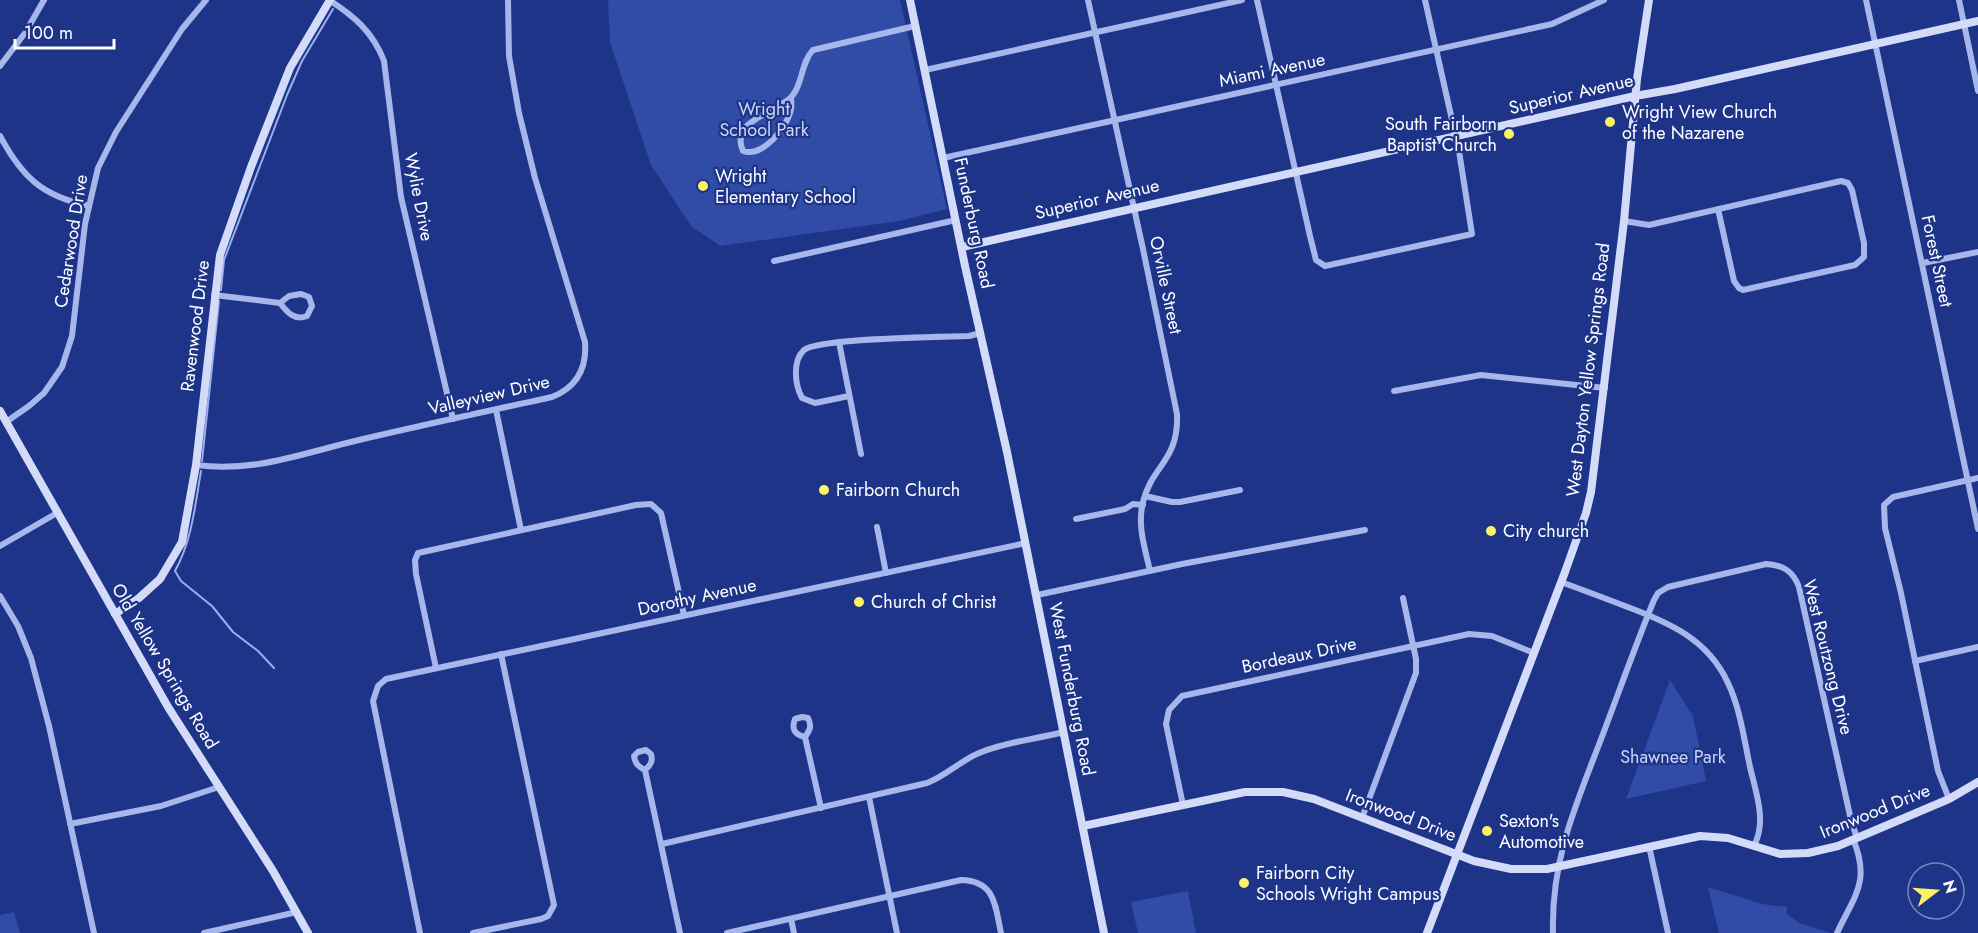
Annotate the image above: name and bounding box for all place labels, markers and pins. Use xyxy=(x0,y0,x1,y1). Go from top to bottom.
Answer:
place label: Wright View Church of the Nazarene xyxy=(1622,99,1777,146)
place label: South Fairborn Baptist Church xyxy=(1385,111,1497,158)
marker: Wright View Church of the Nazarene xyxy=(1603,115,1617,129)
marker: South Fairborn Baptist Church xyxy=(1502,127,1516,141)
place label: Wright Elementary School xyxy=(715,163,856,210)
marker: Wright Elementary School xyxy=(696,179,710,193)
place label: Fairborn Church xyxy=(836,477,960,503)
marker: Fairborn Church xyxy=(817,483,831,497)
place label: City church xyxy=(1503,518,1589,544)
marker: City church xyxy=(1484,524,1498,538)
place label: Church of Christ xyxy=(871,589,997,615)
marker: Church of Christ xyxy=(852,595,866,609)
place label: Sexton's Automotive xyxy=(1499,808,1584,855)
marker: Sexton's Automotive xyxy=(1480,824,1494,838)
place label: Fairborn City Schools Wright Campus xyxy=(1256,860,1439,907)
marker: Fairborn City Schools Wright Campus xyxy=(1237,876,1251,890)

